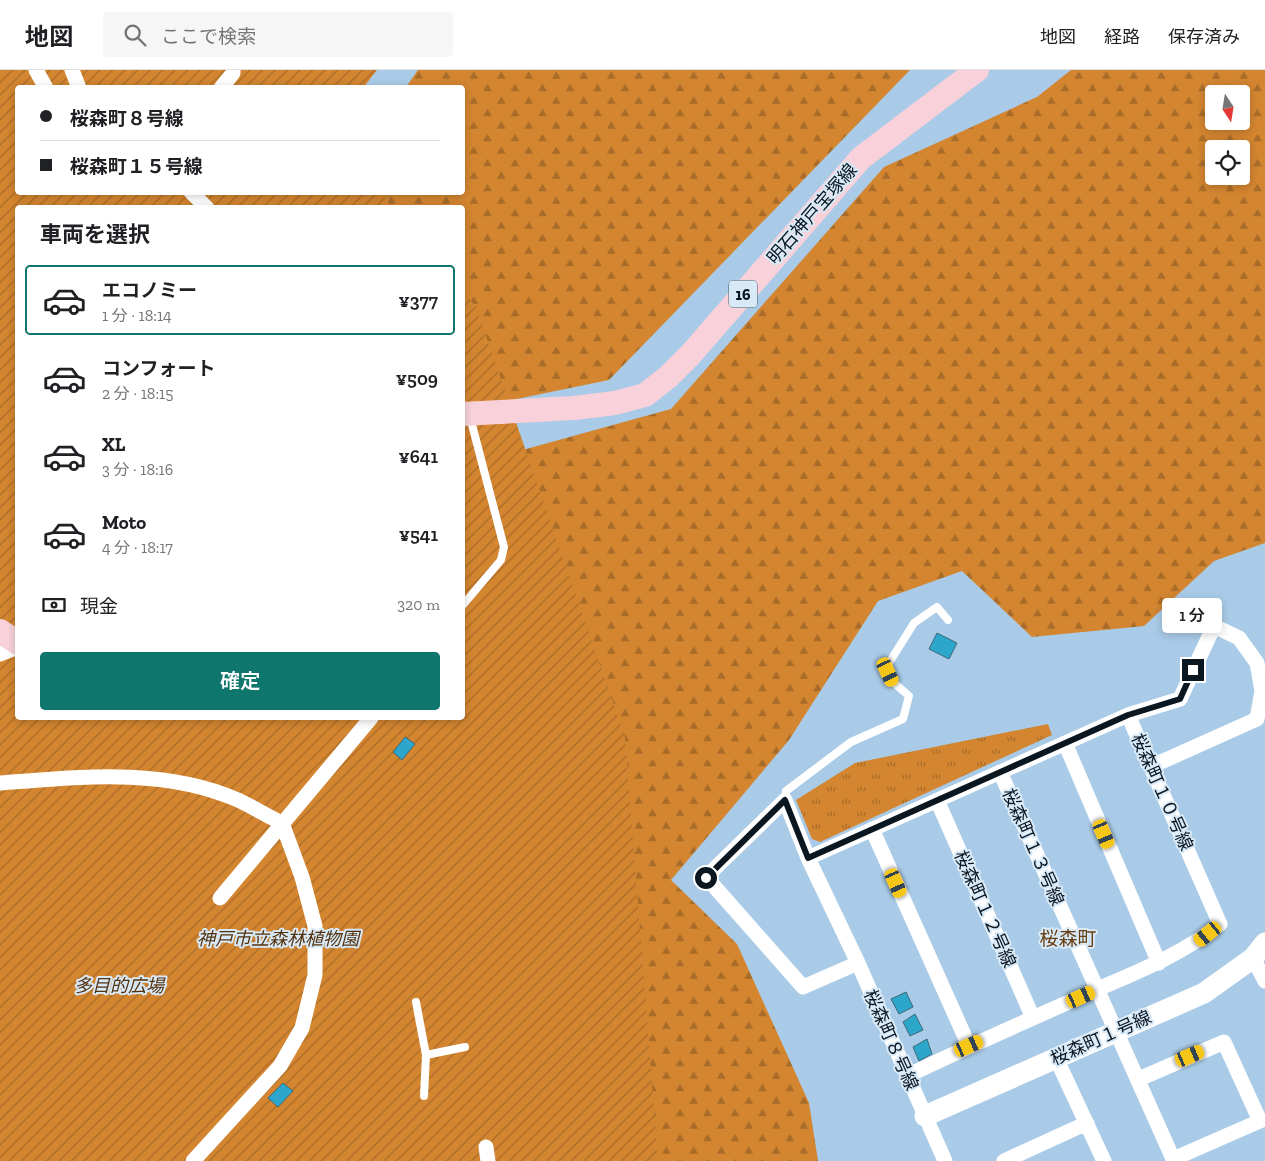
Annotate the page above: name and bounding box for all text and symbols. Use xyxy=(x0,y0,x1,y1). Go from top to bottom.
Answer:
search box xyxy=(103,12,453,57)
icon: search xyxy=(121,21,149,49)
text: 地図 xyxy=(25,22,73,51)
text: ここで検索 xyxy=(161,25,256,48)
text: 地図 xyxy=(1040,26,1076,48)
text: 経路 xyxy=(1104,26,1140,48)
text: 保存済み xyxy=(1168,26,1240,48)
north arrow xyxy=(1205,85,1250,130)
map controls xyxy=(1205,85,1250,185)
text: 桜森町８号線 xyxy=(70,107,184,130)
button: locate xyxy=(1205,140,1250,185)
text: 桜森町１５号線 xyxy=(70,155,203,178)
street label: 明石神戸宝塚線 xyxy=(762,159,862,269)
text: 車両を選択 xyxy=(40,221,150,248)
icon: car xyxy=(42,278,87,323)
text: エコノミー xyxy=(102,279,197,302)
road number: 16 xyxy=(729,280,757,308)
text: ¥377 xyxy=(398,289,438,312)
text: 1 分 · 18:14 xyxy=(102,306,172,325)
icon: car xyxy=(42,356,87,401)
text: コンフォート xyxy=(102,357,215,380)
text: ¥509 xyxy=(396,367,438,390)
text: 2 分 · 18:15 xyxy=(102,384,173,403)
text: XL xyxy=(102,433,125,456)
icon: car xyxy=(42,434,87,479)
text: ¥641 xyxy=(398,445,438,468)
text: 3 分 · 18:16 xyxy=(102,460,173,479)
text: Moto xyxy=(102,511,146,534)
icon: car xyxy=(42,512,87,557)
text: ¥541 xyxy=(399,523,438,546)
text: 4 分 · 18:17 xyxy=(102,538,173,557)
icon: cash xyxy=(40,591,68,619)
text: 現金 xyxy=(80,595,118,618)
text: 320 m xyxy=(397,595,440,614)
callout: 1 分 xyxy=(1163,598,1223,632)
text: 1 分 xyxy=(1179,606,1205,625)
button: 確定 xyxy=(40,652,440,710)
car xyxy=(874,655,901,689)
route end xyxy=(1182,659,1204,681)
street label: 桜森町１０号線 xyxy=(1126,730,1198,854)
street label: 桜森町１３号線 xyxy=(997,785,1069,909)
car xyxy=(1091,817,1116,851)
street label: 桜森町１２号線 xyxy=(949,847,1021,971)
car xyxy=(883,866,908,900)
route start xyxy=(695,867,717,889)
car xyxy=(1191,919,1224,949)
district label: 桜森町 xyxy=(1039,927,1097,950)
park label: 神戸市立森林植物園 xyxy=(197,928,362,950)
park label: 多目的広場 xyxy=(74,975,166,997)
car xyxy=(1064,984,1097,1010)
street label: 桜森町８号線 xyxy=(859,986,923,1094)
street label: 桜森町１号線 xyxy=(1047,1006,1155,1070)
car xyxy=(952,1033,985,1059)
car xyxy=(1173,1043,1206,1069)

